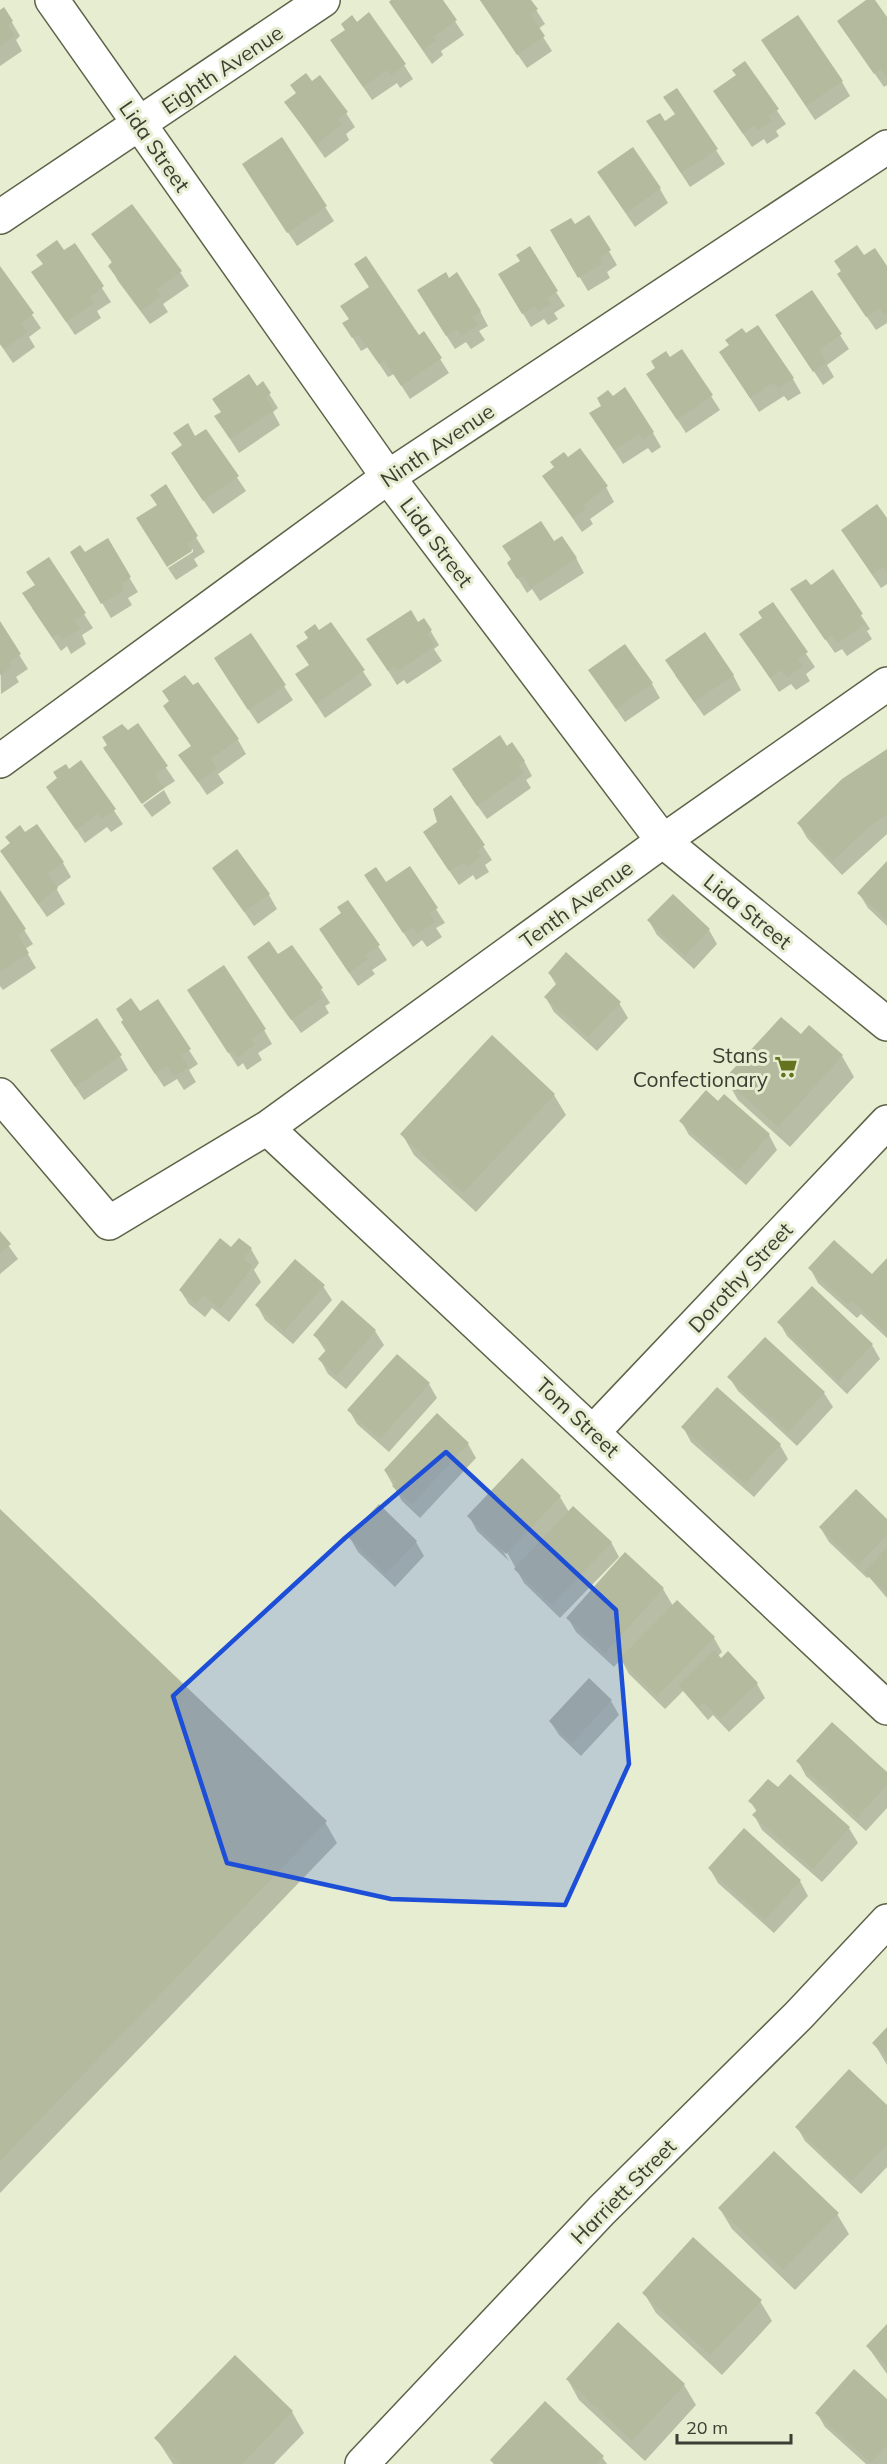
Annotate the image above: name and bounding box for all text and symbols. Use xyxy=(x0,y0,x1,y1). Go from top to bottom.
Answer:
street label: Eighth Avenue xyxy=(156,19,288,119)
street label: Lida Street xyxy=(114,95,196,197)
street label: Ninth Avenue xyxy=(375,398,499,492)
street label: Lida Street xyxy=(395,492,479,592)
street label: Tenth Avenue xyxy=(515,854,637,954)
street label: Lida Street xyxy=(699,868,797,954)
place label: Stans Confectionary xyxy=(633,1042,768,1092)
supermarket icon: Stans Confectionary xyxy=(773,1054,799,1080)
street label: Dorothy Street xyxy=(682,1216,798,1338)
street label: Tom Street xyxy=(531,1372,625,1462)
street label: Harriett Street xyxy=(565,2133,681,2249)
scale bar xyxy=(677,2407,791,2445)
text: 20 m xyxy=(686,2416,728,2439)

